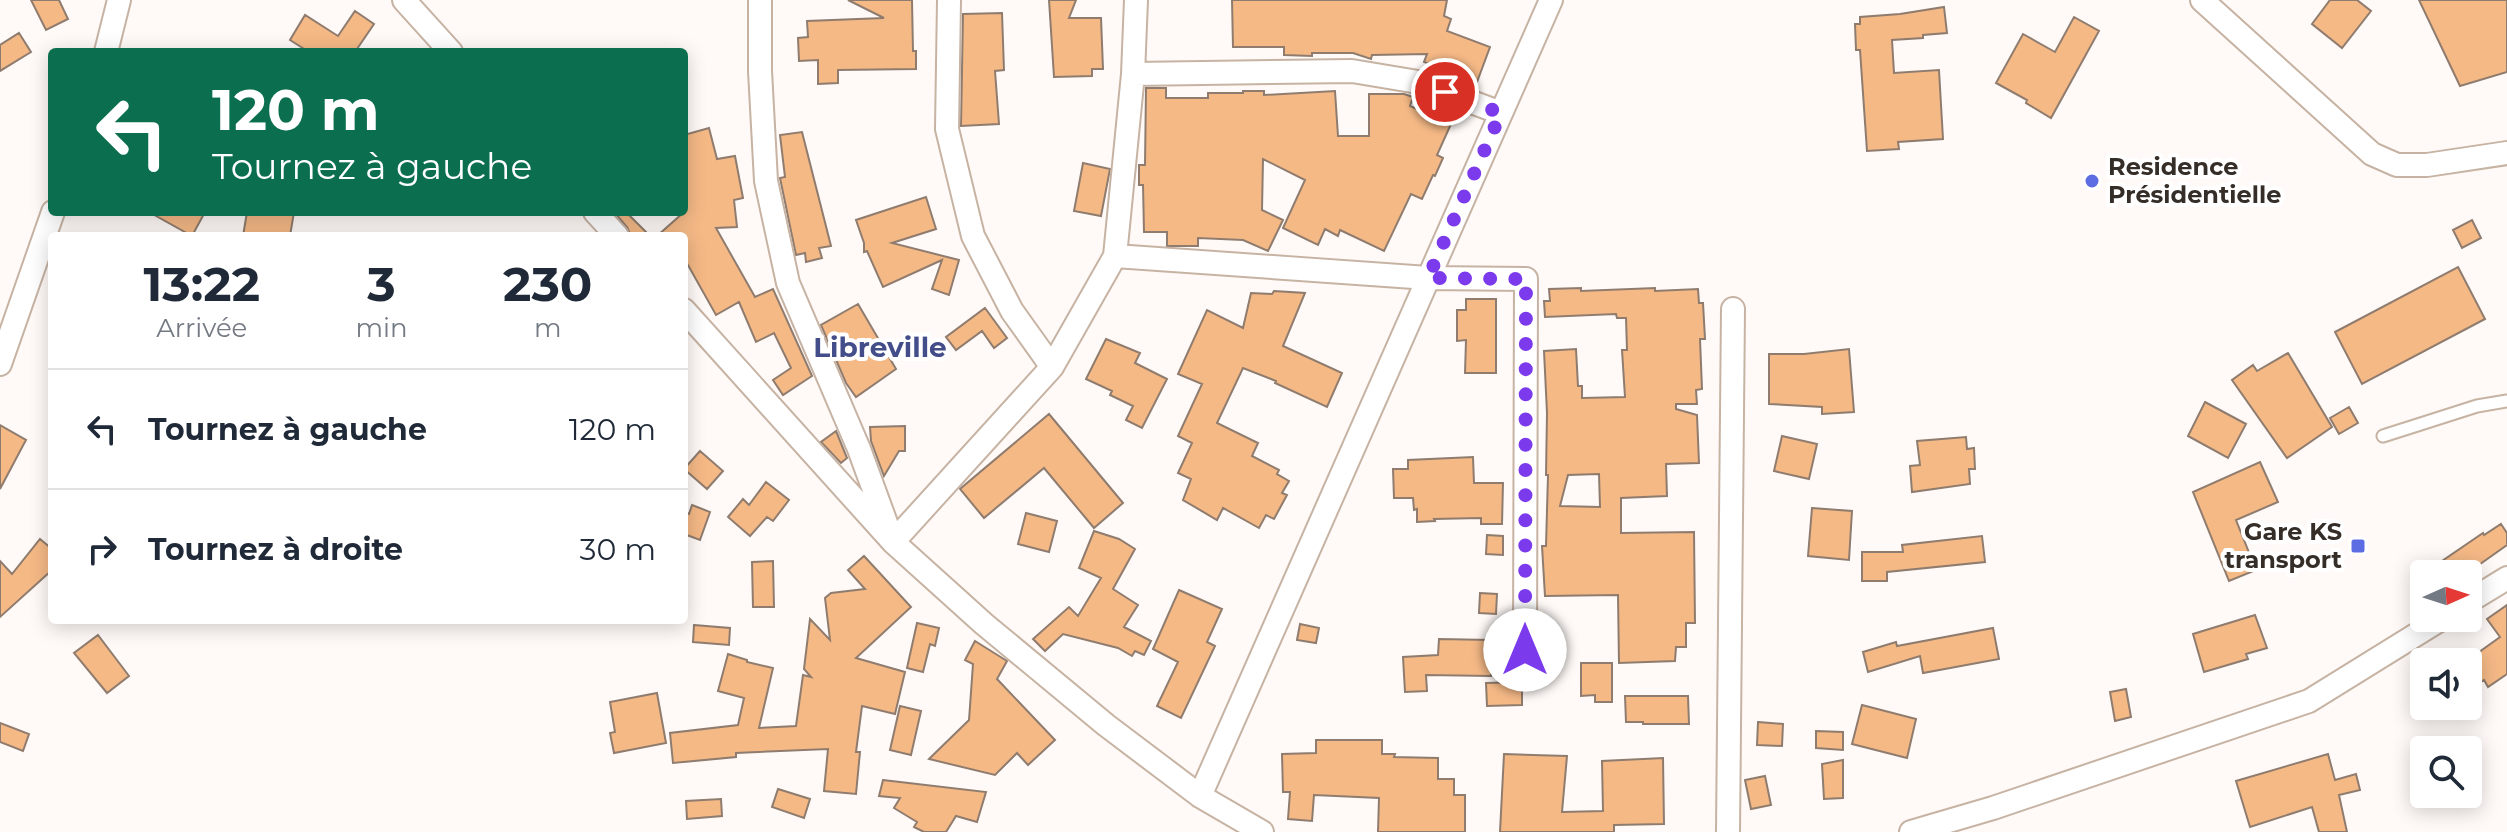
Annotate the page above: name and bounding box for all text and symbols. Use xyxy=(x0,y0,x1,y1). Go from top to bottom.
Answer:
pin xyxy=(1411,58,1479,126)
icon: arrive xyxy=(1423,70,1467,114)
text: 120 m xyxy=(212,76,380,144)
icon: left xyxy=(80,80,184,184)
text: Tournez à gauche xyxy=(212,144,532,188)
place label: Residence Présidentielle xyxy=(2108,152,2281,209)
marker: Residence Présidentielle xyxy=(2083,172,2101,190)
text: 13:22 xyxy=(144,255,260,313)
text: 3 xyxy=(367,255,396,313)
text: 230 xyxy=(503,255,592,313)
text: Arrivée xyxy=(156,312,247,344)
text: min xyxy=(355,312,408,344)
text: m xyxy=(534,312,562,344)
district label: Libreville xyxy=(813,330,947,364)
icon: left xyxy=(80,407,124,451)
text: Tournez à gauche xyxy=(148,411,427,448)
text: 120 m xyxy=(569,411,656,448)
place label: Gare KS transport xyxy=(2225,517,2343,574)
icon: right xyxy=(80,527,124,571)
text: Tournez à droite xyxy=(148,531,403,568)
text: 30 m xyxy=(580,531,656,568)
marker: Gare KS transport xyxy=(2349,537,2367,555)
north arrow xyxy=(2410,560,2482,632)
map controls xyxy=(2410,560,2482,808)
position arrow xyxy=(1483,608,1567,692)
button: sound xyxy=(2410,648,2482,720)
button: search xyxy=(2410,736,2482,808)

